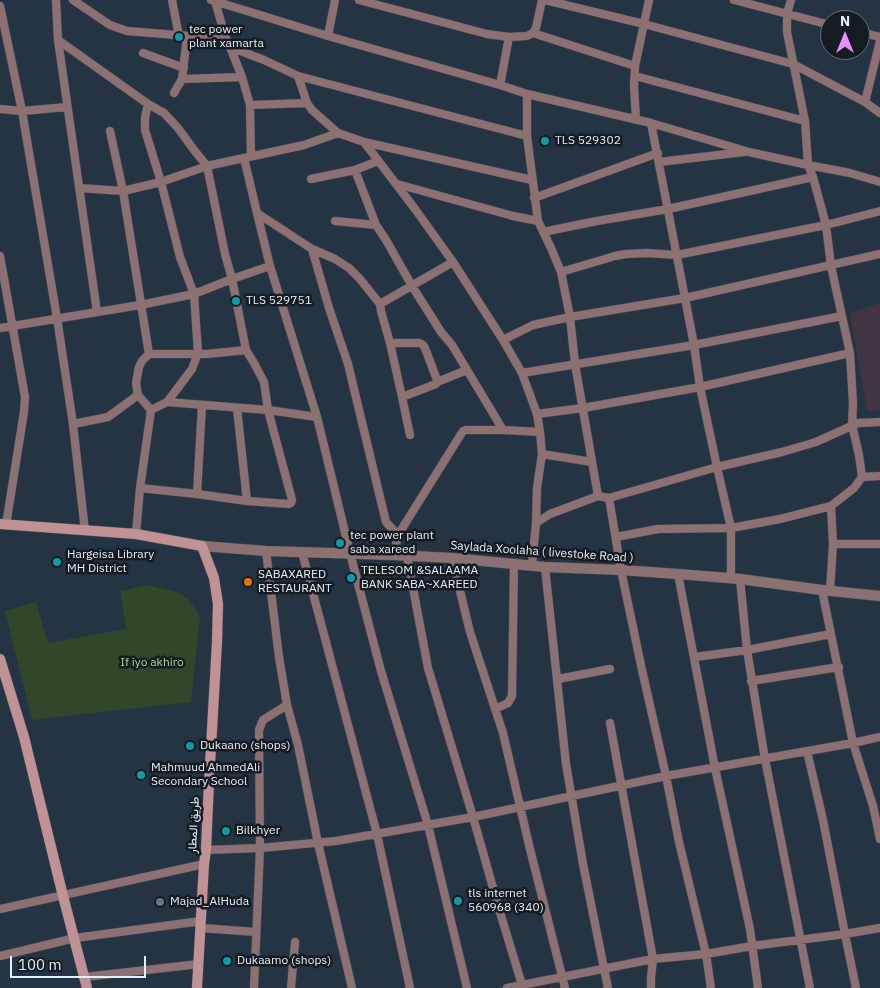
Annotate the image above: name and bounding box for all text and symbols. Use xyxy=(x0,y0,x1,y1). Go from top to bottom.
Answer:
north arrow xyxy=(820,10,870,60)
text: N xyxy=(840,12,850,30)
place label: tec power plant xamarta xyxy=(189,23,264,51)
marker: tec power plant xamarta xyxy=(173,31,185,43)
place label: TLS 529302 xyxy=(555,134,621,148)
marker: TLS 529302 xyxy=(539,135,551,147)
place label: TLS 529751 xyxy=(246,294,312,308)
marker: TLS 529751 xyxy=(230,295,242,307)
place label: tec power plant saba xareed xyxy=(350,529,434,557)
marker: tec power plant saba xareed xyxy=(334,537,346,549)
street label: Saylada Xoolaha ( livestoke Road ) xyxy=(450,538,634,566)
place label: Hargeisa Library MH District xyxy=(67,548,154,576)
marker: Hargeisa Library MH District xyxy=(51,556,63,568)
place label: TELESOM &SALAAMA BANK SABA~XAREED xyxy=(361,564,478,592)
place label: SABAXARED RESTAURANT xyxy=(258,568,332,596)
marker: TELESOM &SALAAMA BANK SABA~XAREED xyxy=(345,572,357,584)
marker: SABAXARED RESTAURANT xyxy=(242,576,254,588)
park label: If iyo akhiro xyxy=(120,656,184,670)
place label: Dukaano (shops) xyxy=(200,739,291,753)
marker: Dukaano (shops) xyxy=(184,740,196,752)
place label: Mahmuud AhmedAli Secondary School xyxy=(151,761,260,789)
marker: Mahmuud AhmedAli Secondary School xyxy=(135,769,147,781)
street label: طريق المطار xyxy=(185,796,203,854)
place label: Bilkhyer xyxy=(236,824,280,838)
marker: Bilkhyer xyxy=(220,825,232,837)
place label: tls internet 560968 (340) xyxy=(468,887,544,915)
place label: Majad_AlHuda xyxy=(170,895,249,909)
marker: tls internet 560968 (340) xyxy=(452,895,464,907)
marker: Majad_AlHuda xyxy=(154,896,166,908)
scale bar xyxy=(12,946,149,978)
place label: Dukaamo (shops) xyxy=(237,954,331,968)
text: 100 m xyxy=(18,955,62,974)
marker: Dukaamo (shops) xyxy=(221,955,233,967)

